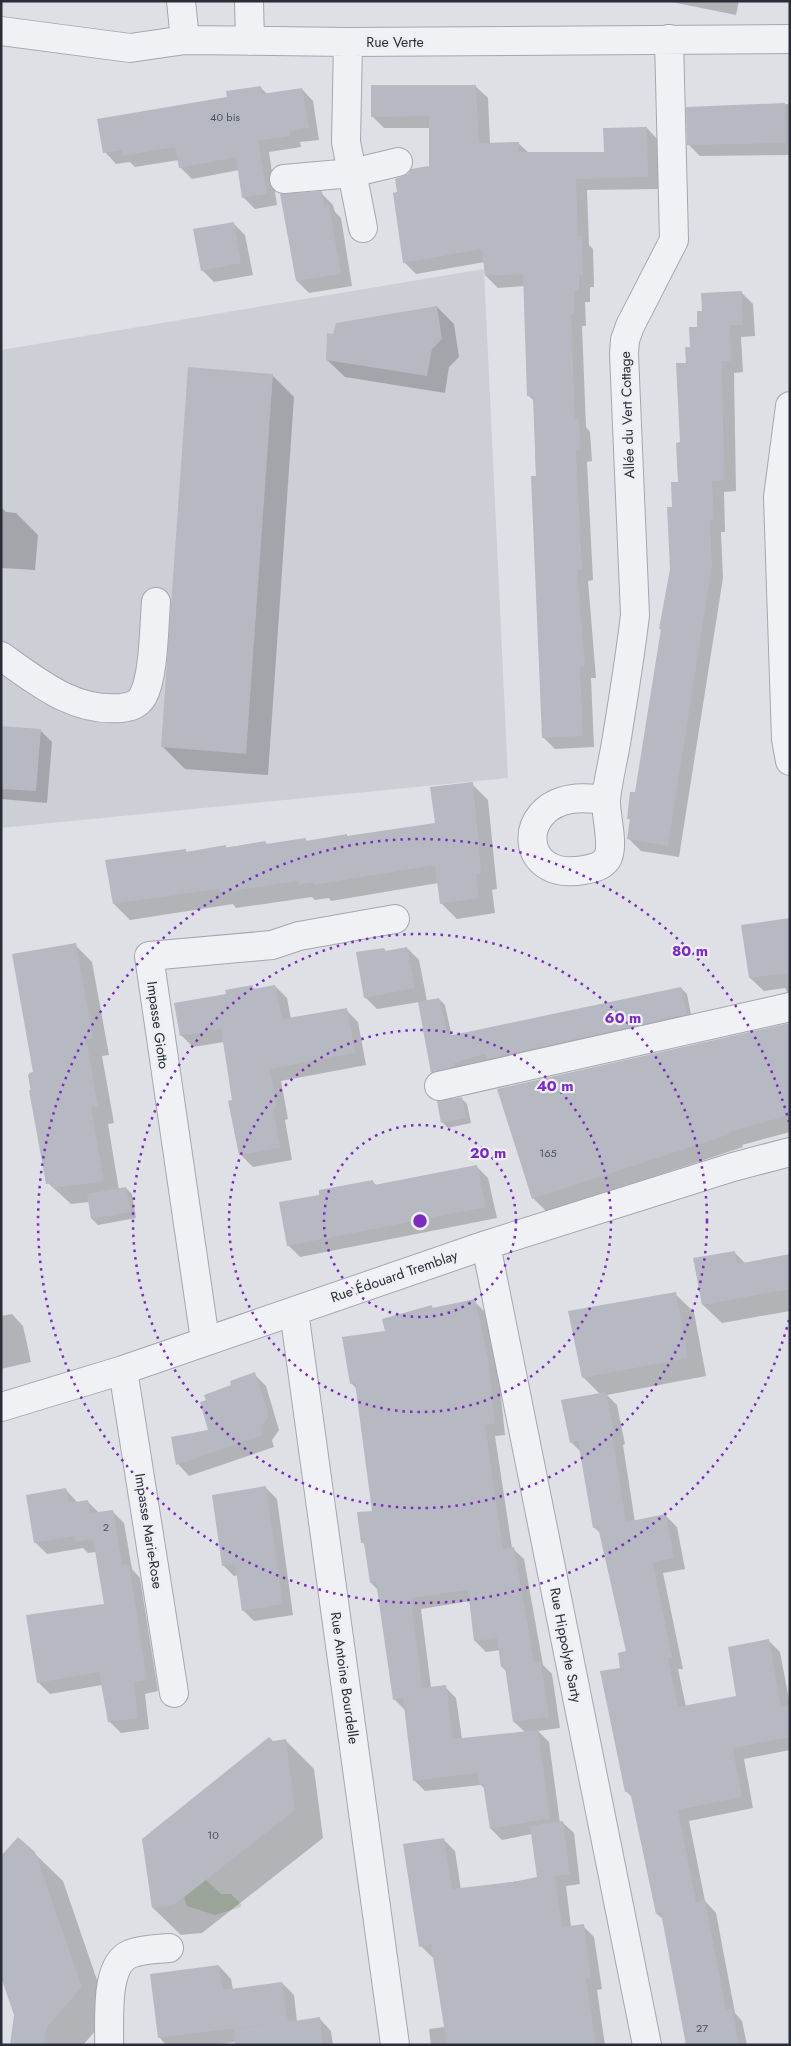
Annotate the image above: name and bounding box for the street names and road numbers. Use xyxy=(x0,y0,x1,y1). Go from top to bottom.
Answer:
street label: Rue Verte xyxy=(366,32,424,52)
street label: Allée du Vert Cottage xyxy=(615,351,639,479)
street label: Impasse Giotto xyxy=(142,980,174,1070)
street label: Rue Édouard Tremblay xyxy=(328,1245,461,1307)
street label: Impasse Marie-Rose xyxy=(130,1472,168,1590)
street label: Rue Hippolyte Sarty xyxy=(545,1586,587,1705)
street label: Rue Antoine Bourdelle xyxy=(326,1611,364,1745)

